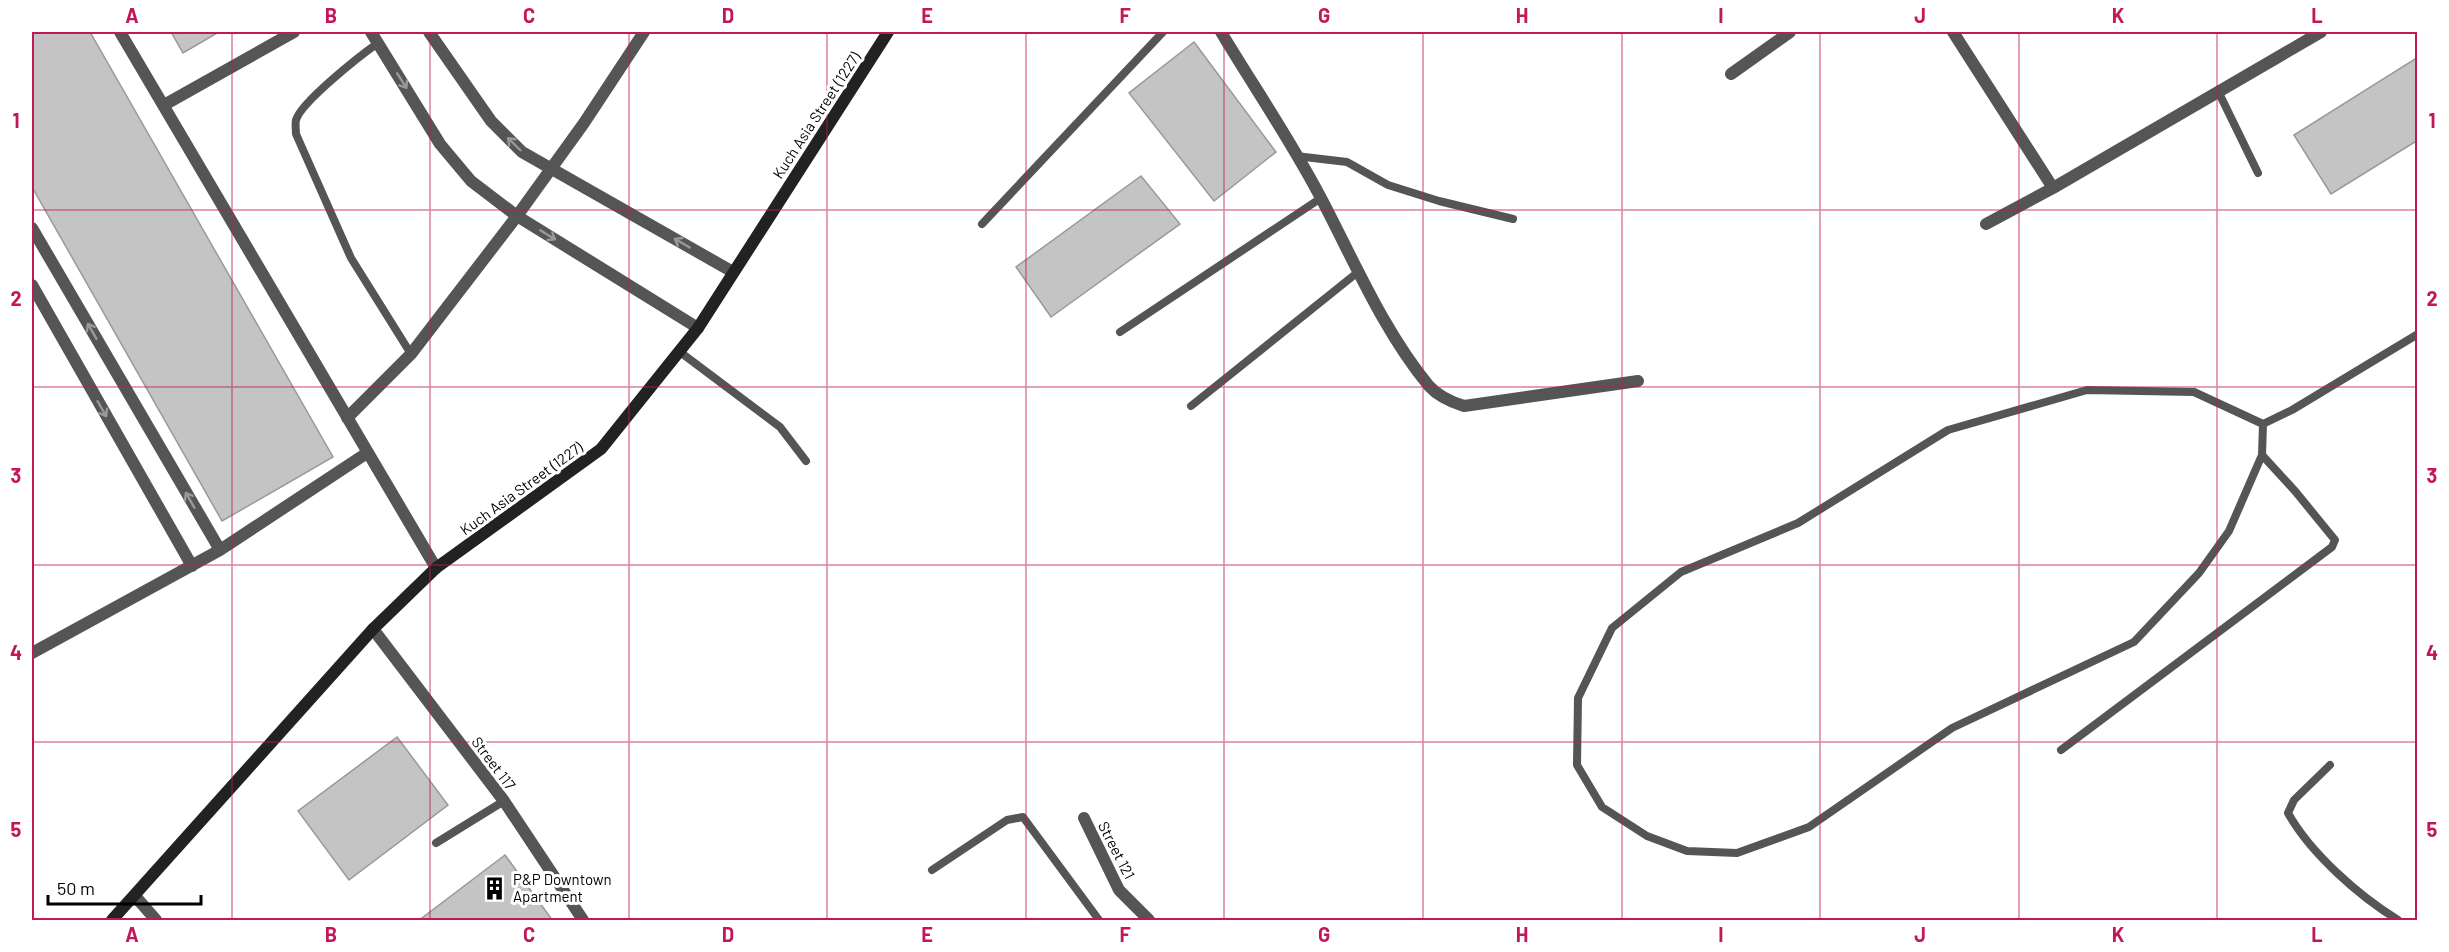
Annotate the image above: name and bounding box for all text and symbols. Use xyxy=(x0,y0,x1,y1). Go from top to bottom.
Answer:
text: A xyxy=(125,3,139,27)
text: B xyxy=(325,3,337,27)
text: C xyxy=(523,3,535,27)
text: D xyxy=(722,3,734,27)
text: E xyxy=(921,3,933,27)
text: F xyxy=(1119,3,1131,27)
text: G xyxy=(1318,3,1330,27)
text: H xyxy=(1516,3,1528,27)
text: I xyxy=(1718,3,1724,27)
text: J xyxy=(1914,3,1926,27)
text: K xyxy=(2112,3,2125,27)
text: L xyxy=(2311,3,2323,27)
street label: Kuch Asia Street (1227) xyxy=(768,48,864,182)
one-way arrow xyxy=(396,72,408,89)
text: 1 xyxy=(12,108,20,132)
text: 1 xyxy=(2428,108,2436,132)
one-way arrow xyxy=(507,137,522,151)
one-way arrow xyxy=(539,230,556,242)
one-way arrow xyxy=(674,236,691,248)
text: 2 xyxy=(10,286,22,310)
text: 2 xyxy=(2426,286,2438,310)
one-way arrow xyxy=(85,323,97,340)
one-way arrow xyxy=(96,400,108,417)
street label: Kuch Asia Street (1227) xyxy=(456,437,586,539)
text: 3 xyxy=(11,463,21,487)
text: 3 xyxy=(2427,463,2437,487)
one-way arrow xyxy=(184,492,196,509)
text: 4 xyxy=(10,640,22,664)
text: 4 xyxy=(2426,640,2438,664)
street label: Street 117 xyxy=(468,733,520,793)
text: 5 xyxy=(11,817,22,841)
text: 5 xyxy=(2427,817,2438,841)
street label: Street 121 xyxy=(1095,818,1139,882)
scale bar xyxy=(48,868,201,906)
place label: P&P Downtown Apartment xyxy=(513,870,612,905)
building icon: P&P Downtown Apartment xyxy=(482,875,508,901)
text: 50 m xyxy=(57,877,95,899)
text: A xyxy=(125,922,139,946)
text: B xyxy=(325,922,337,946)
text: C xyxy=(523,922,535,946)
text: D xyxy=(722,922,734,946)
text: E xyxy=(921,922,933,946)
text: F xyxy=(1119,922,1131,946)
text: G xyxy=(1318,922,1330,946)
text: H xyxy=(1516,922,1528,946)
text: I xyxy=(1718,922,1724,946)
text: J xyxy=(1914,922,1926,946)
text: K xyxy=(2112,922,2125,946)
text: L xyxy=(2311,922,2323,946)

